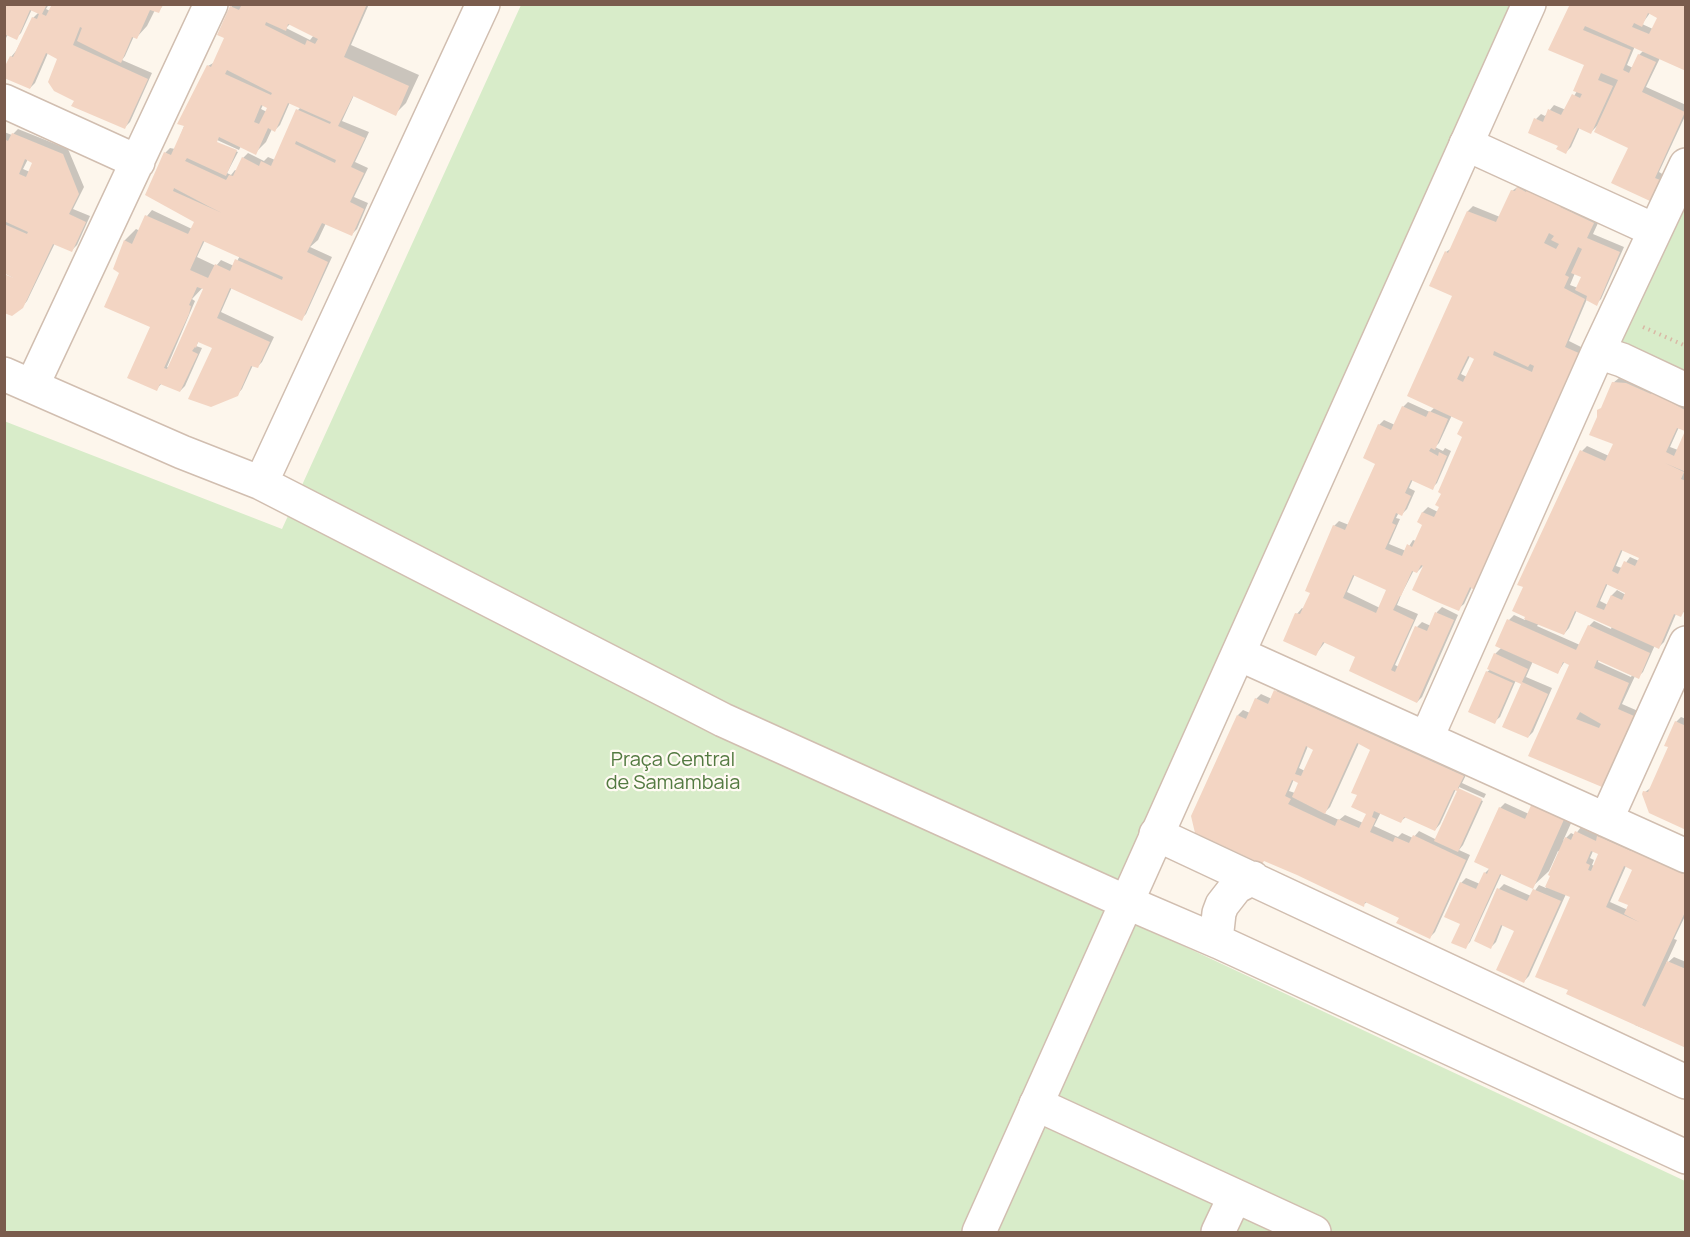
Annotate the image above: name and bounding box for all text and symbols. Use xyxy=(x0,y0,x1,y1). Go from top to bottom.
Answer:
park label: Praça Central de Samambaia xyxy=(606,748,740,795)

